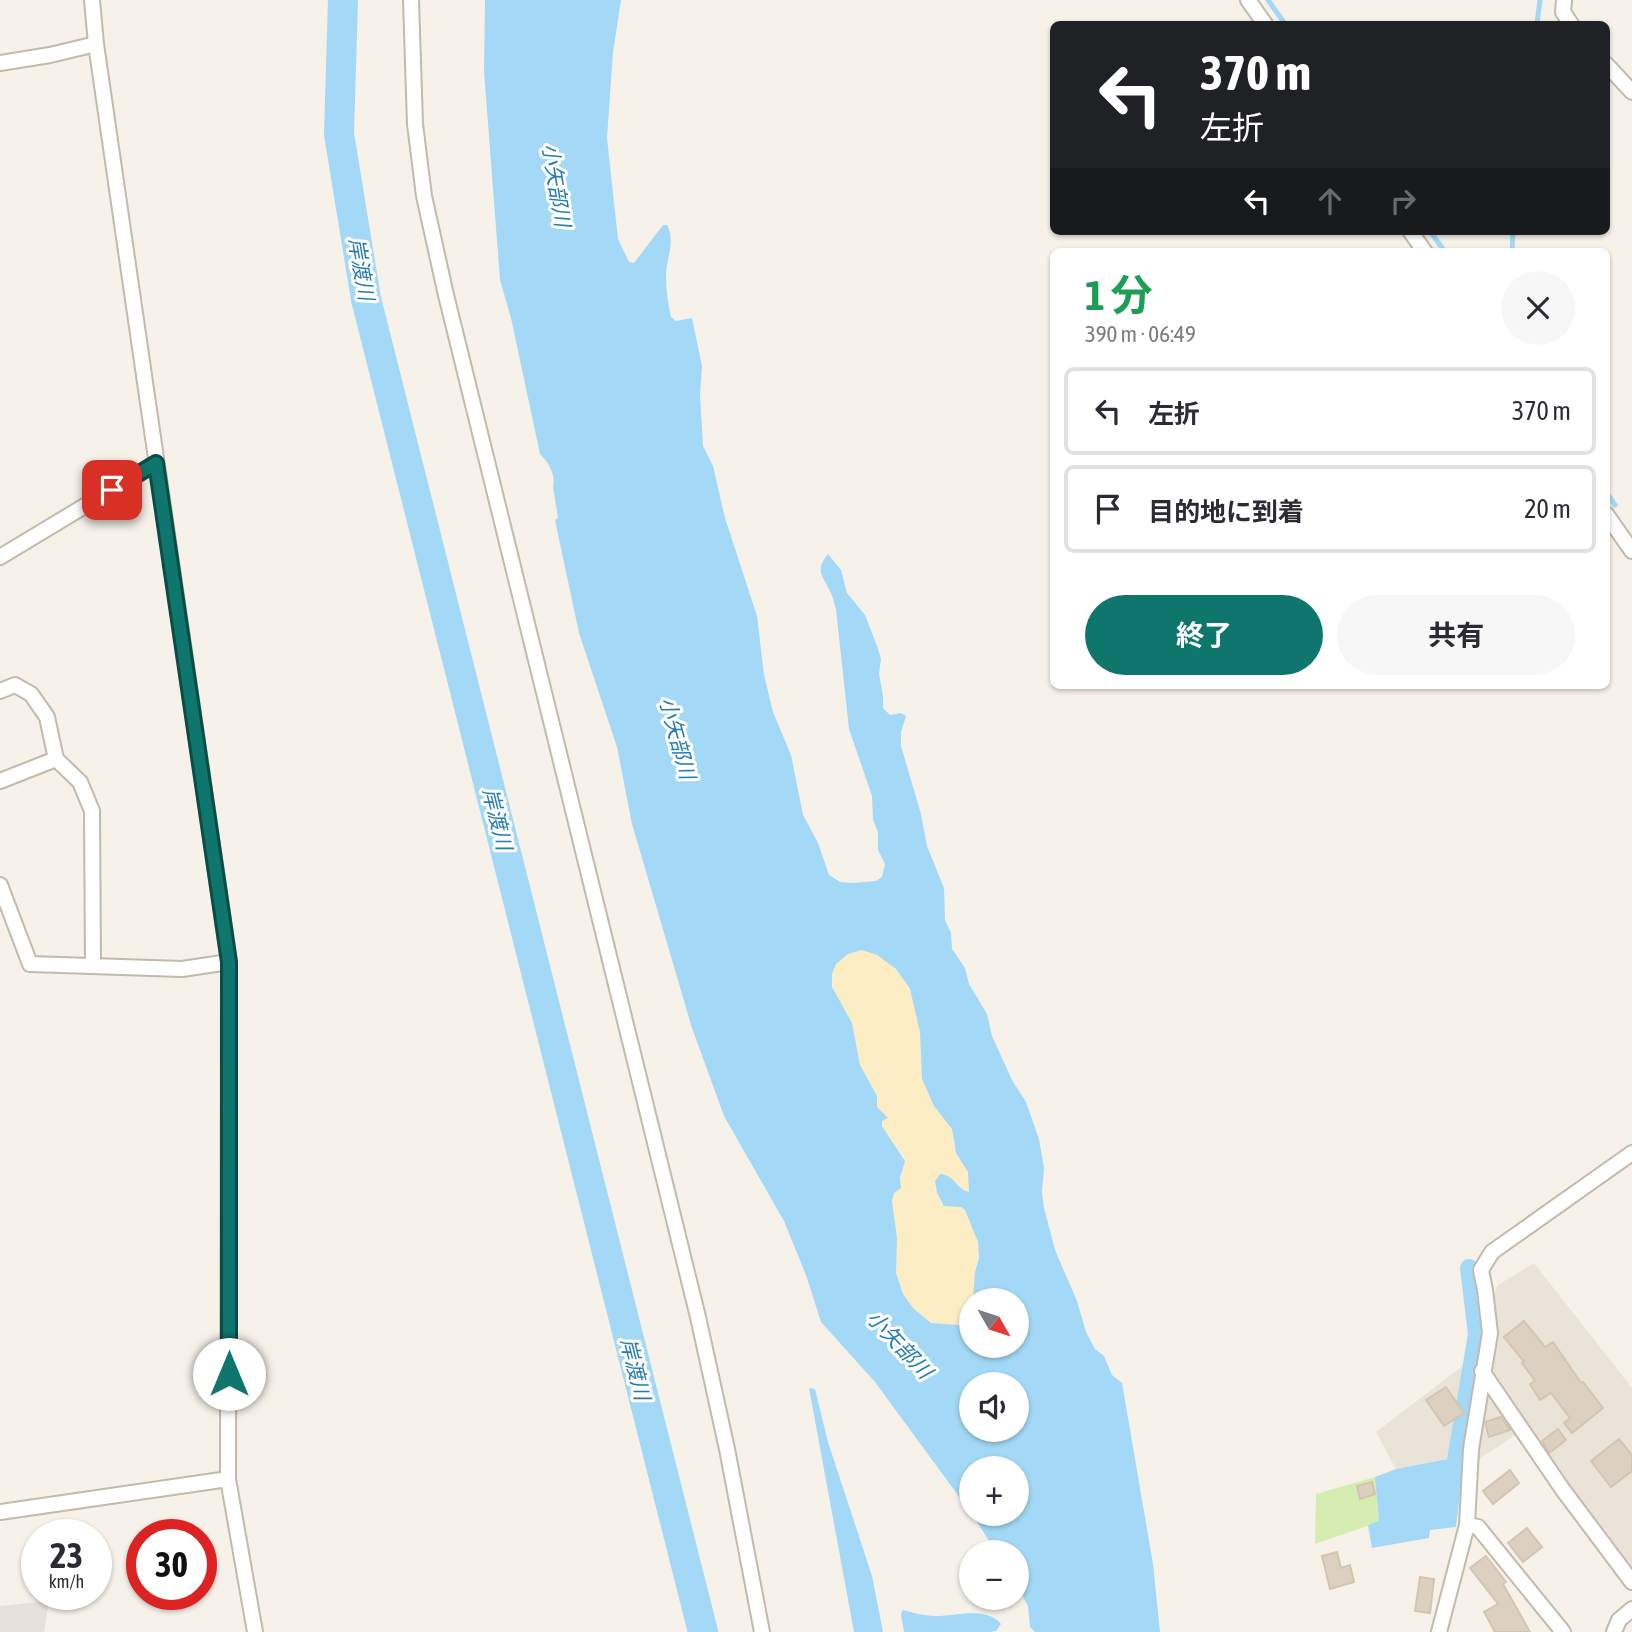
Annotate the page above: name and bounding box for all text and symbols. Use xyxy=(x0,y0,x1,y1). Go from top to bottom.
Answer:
text: 370 m xyxy=(1200,44,1311,100)
icon: left xyxy=(1085,49,1176,140)
text: 左折 xyxy=(1200,109,1264,146)
water label: 小矢部川 xyxy=(539,142,576,230)
icon: left xyxy=(1238,182,1276,220)
icon: ahead xyxy=(1311,182,1349,220)
icon: right xyxy=(1384,182,1422,220)
water label: 岸渡川 xyxy=(345,236,380,304)
text: 1 分 xyxy=(1085,271,1153,319)
button: close xyxy=(1501,271,1575,345)
text: 390 m · 06:49 xyxy=(1085,321,1196,347)
icon: left xyxy=(1089,392,1127,430)
text: 370 m xyxy=(1512,396,1571,426)
text: 左折 xyxy=(1148,399,1200,429)
pin xyxy=(82,460,142,520)
icon: arrive xyxy=(93,471,131,509)
icon: arrive xyxy=(1089,490,1127,528)
text: 20 m xyxy=(1524,494,1571,524)
text: 目的地に到着 xyxy=(1148,497,1304,527)
button: 終了 xyxy=(1085,595,1323,675)
button: 共有 xyxy=(1337,595,1575,675)
water label: 小矢部川 xyxy=(656,694,701,784)
water label: 岸渡川 xyxy=(479,786,518,854)
north arrow xyxy=(959,1288,1029,1358)
map controls xyxy=(959,1288,1029,1610)
water label: 小矢部川 xyxy=(863,1305,939,1384)
water label: 岸渡川 xyxy=(617,1336,656,1404)
position arrow xyxy=(192,1337,266,1411)
button: sound xyxy=(959,1372,1029,1442)
button: + xyxy=(959,1456,1029,1526)
speed limit sign: 30 xyxy=(126,1519,217,1610)
text: 23 xyxy=(50,1535,83,1575)
button: − xyxy=(959,1540,1029,1610)
text: km/h xyxy=(49,1571,84,1592)

